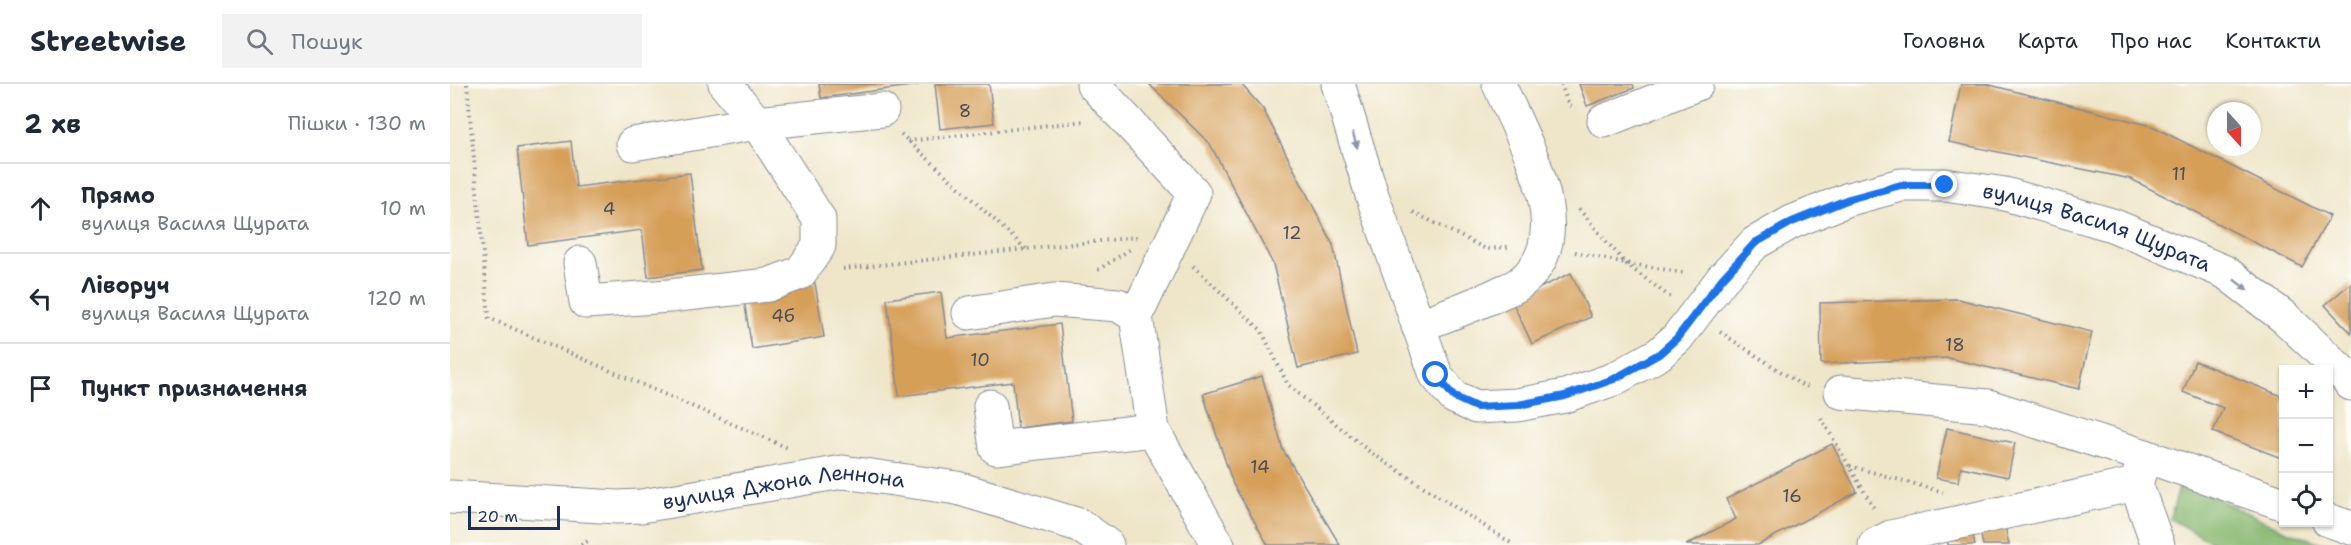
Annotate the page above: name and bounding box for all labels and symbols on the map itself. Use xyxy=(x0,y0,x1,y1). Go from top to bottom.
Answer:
house number: 8 xyxy=(959,99,971,123)
north arrow xyxy=(2207,102,2261,156)
one-way arrow xyxy=(1351,131,1360,149)
house number: 11 xyxy=(2172,162,2186,186)
route end xyxy=(1931,171,1957,197)
street label: вулиця Василя Щурата xyxy=(1981,177,2215,279)
house number: 4 xyxy=(603,197,615,221)
house number: 12 xyxy=(1282,221,1302,245)
one-way arrow xyxy=(2234,278,2249,290)
house number: 4б xyxy=(771,304,795,328)
house number: 18 xyxy=(1945,333,1965,357)
house number: 10 xyxy=(970,348,990,372)
route start xyxy=(1422,361,1448,387)
house number: 14 xyxy=(1250,455,1270,479)
street label: вулиця Джона Леннона xyxy=(660,458,907,516)
house number: 16 xyxy=(1782,484,1802,508)
scale bar xyxy=(468,503,560,530)

